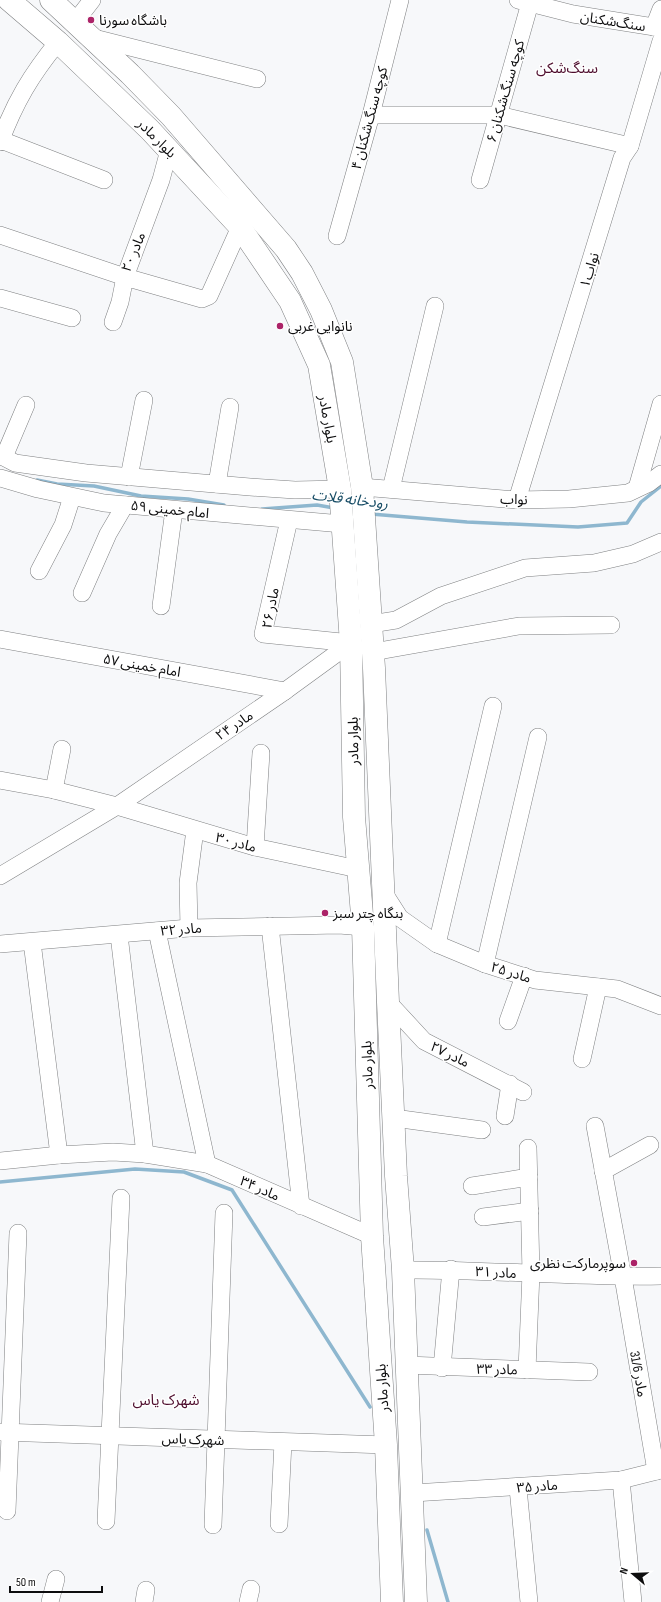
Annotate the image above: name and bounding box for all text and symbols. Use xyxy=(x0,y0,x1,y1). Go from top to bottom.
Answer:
street label: سنگ‌شکنان xyxy=(579,8,647,35)
place label: باشگاه سورنا xyxy=(99,12,167,29)
marker: باشگاه سورنا xyxy=(86,15,96,25)
street label: کوچه سنگ‌شکنان ۶ xyxy=(483,38,529,145)
district label: سنگ‌شکن xyxy=(536,59,598,78)
street label: کوچه سنگ‌شکنان ۴ xyxy=(348,65,392,172)
street label: بلوار مادر xyxy=(133,114,180,162)
street label: مادر ۲۰ xyxy=(118,230,149,275)
street label: نواب۱ xyxy=(576,250,603,290)
place label: نانوایی غربی xyxy=(288,318,353,335)
marker: نانوایی غربی xyxy=(275,321,285,331)
street label: بلوار مادر xyxy=(315,393,340,445)
water label: رودخانه قلات xyxy=(311,485,390,514)
street label: نواب xyxy=(500,491,528,508)
street label: امام خمینی ۵۹ xyxy=(130,497,210,524)
street label: مادر ۲۶ xyxy=(258,586,283,630)
street label: امام خمینی ۵۷ xyxy=(101,650,182,683)
street label: مادر ۲۴ xyxy=(212,707,256,744)
street label: بلوار مادر xyxy=(345,716,362,766)
street label: مادر ۳۰ xyxy=(214,829,258,856)
place label: بنگاه چتر سبز xyxy=(332,905,403,923)
marker: بنگاه چتر سبز xyxy=(320,908,330,918)
street label: مادر ۳۲ xyxy=(160,920,202,939)
street label: مادر ۲۵ xyxy=(489,958,533,987)
street label: مادر ۲۷ xyxy=(427,1038,472,1071)
street label: بلوار مادر xyxy=(358,1040,377,1091)
street label: مادر ۳۴ xyxy=(237,1172,282,1205)
place label: سوپرمارکت نظری xyxy=(530,1255,626,1273)
marker: سوپرمارکت نظری xyxy=(629,1258,639,1268)
street label: مادر ۳۱ xyxy=(475,1263,517,1282)
street label: مادر 31/6 xyxy=(626,1350,651,1399)
street label: مادر ۳۳ xyxy=(476,1361,518,1378)
street label: بلوار مادر xyxy=(372,1363,393,1414)
district label: شهرک یاس xyxy=(132,1391,200,1410)
street label: شهرک یاس xyxy=(161,1430,225,1449)
street label: مادر ۳۵ xyxy=(516,1477,558,1496)
north arrow xyxy=(613,1554,653,1594)
text: N xyxy=(617,1566,631,1576)
scale bar xyxy=(10,1568,102,1594)
text: 50 m xyxy=(16,1575,36,1590)

